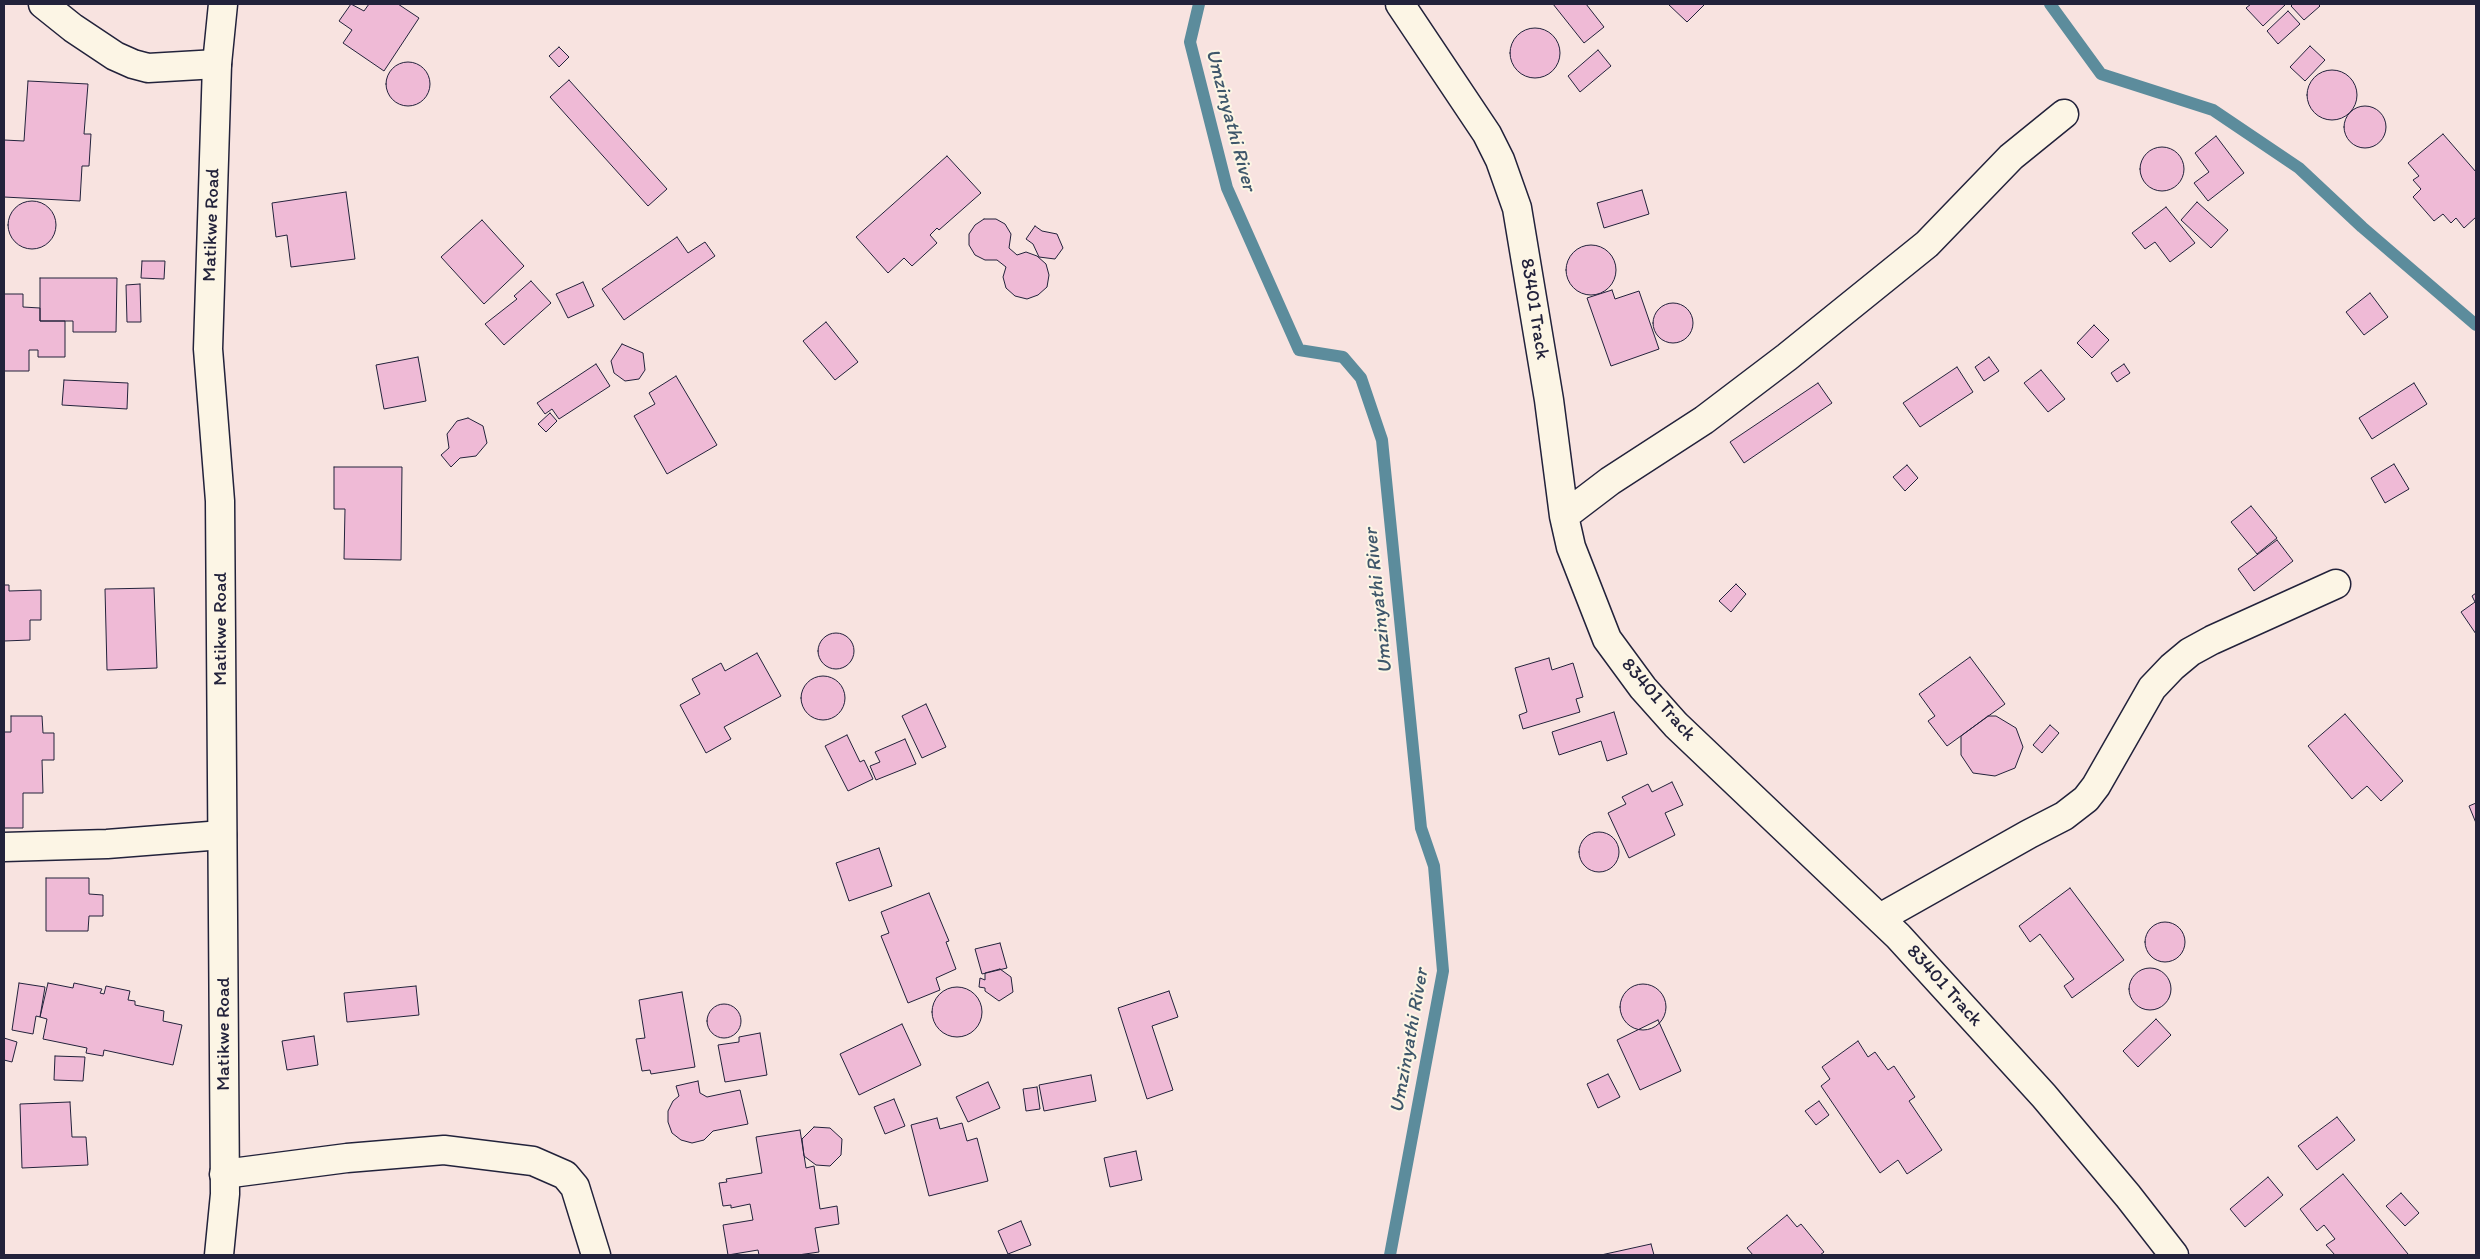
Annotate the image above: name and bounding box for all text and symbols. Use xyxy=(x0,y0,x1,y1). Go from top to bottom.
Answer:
water label: Umzinyathi River xyxy=(1200,46,1260,194)
street label: Matikwe Road xyxy=(199,168,225,282)
street label: 83401 Track xyxy=(1515,257,1553,361)
water label: Umzinyathi River xyxy=(1359,527,1399,675)
street label: Matikwe Road xyxy=(210,572,232,686)
street label: 83401 Track xyxy=(1616,654,1700,746)
street label: 83401 Track xyxy=(1901,940,1987,1032)
water label: Umzinyathi River xyxy=(1386,967,1434,1115)
street label: Matikwe Road xyxy=(213,977,235,1091)

